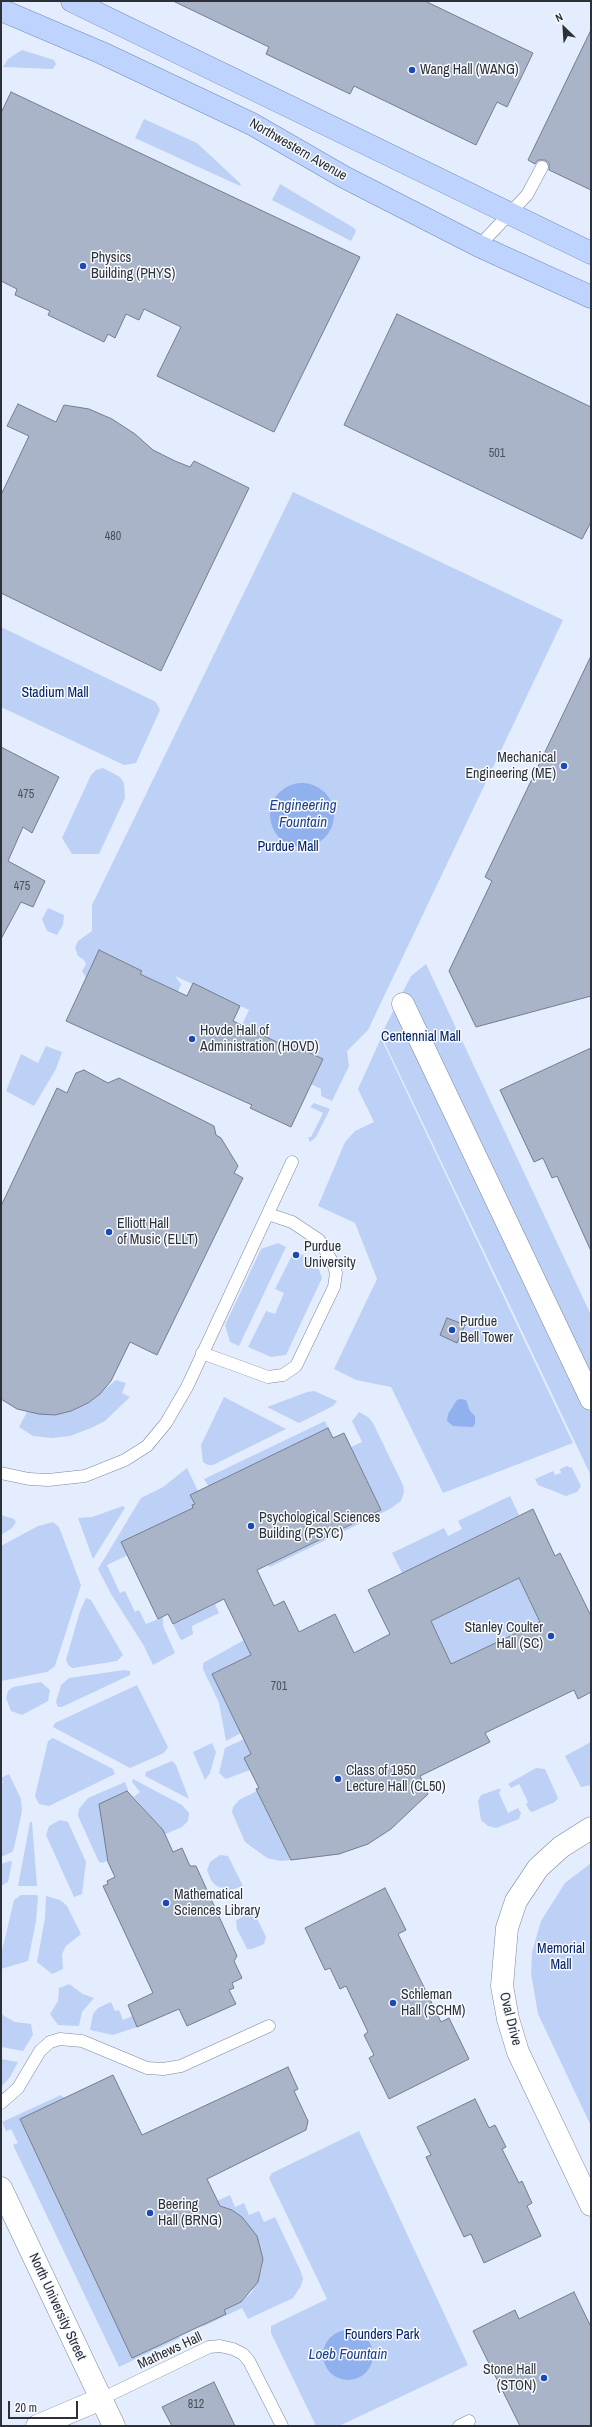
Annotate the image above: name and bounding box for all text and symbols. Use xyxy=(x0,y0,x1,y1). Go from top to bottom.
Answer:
north arrow xyxy=(544,8,584,48)
text: N xyxy=(553,9,565,25)
place label: Wang Hall (WANG) xyxy=(420,62,519,78)
marker: Wang Hall (WANG) xyxy=(407,65,417,75)
street label: Northwestern Avenue xyxy=(246,115,350,185)
place label: Physics Building (PHYS) xyxy=(91,250,175,282)
marker: Physics Building (PHYS) xyxy=(78,261,88,271)
house number: 501 xyxy=(489,447,505,461)
house number: 480 xyxy=(105,530,121,544)
park label: Stadium Mall xyxy=(22,685,88,701)
place label: Mechanical Engineering (ME) xyxy=(465,750,556,782)
marker: Mechanical Engineering (ME) xyxy=(559,761,569,771)
house number: 475 xyxy=(18,788,34,802)
water label: Engineering Fountain xyxy=(269,797,337,832)
park label: Purdue Mall xyxy=(257,839,319,855)
house number: 475 xyxy=(14,880,30,894)
place label: Hovde Hall of Administration (HOVD) xyxy=(200,1023,319,1056)
park label: Centennial Mall xyxy=(381,1029,461,1045)
marker: Hovde Hall of Administration (HOVD) xyxy=(187,1034,197,1044)
place label: Elliott Hall of Music (ELLT) xyxy=(117,1216,198,1248)
marker: Elliott Hall of Music (ELLT) xyxy=(104,1227,114,1237)
place label: Purdue University xyxy=(304,1239,356,1272)
marker: Purdue University xyxy=(291,1250,301,1260)
place label: Purdue Bell Tower xyxy=(460,1314,513,1346)
marker: Purdue Bell Tower xyxy=(447,1325,457,1335)
place label: Psychological Sciences Building (PSYC) xyxy=(259,1510,380,1542)
marker: Psychological Sciences Building (PSYC) xyxy=(246,1521,256,1531)
place label: Stanley Coulter Hall (SC) xyxy=(465,1620,543,1652)
marker: Stanley Coulter Hall (SC) xyxy=(546,1631,556,1641)
house number: 701 xyxy=(271,1680,287,1694)
place label: Class of 1950 Lecture Hall (CL50) xyxy=(346,1763,446,1796)
marker: Class of 1950 Lecture Hall (CL50) xyxy=(333,1774,343,1784)
place label: Mathematical Sciences Library xyxy=(174,1887,260,1920)
marker: Mathematical Sciences Library xyxy=(161,1898,171,1908)
park label: Memorial Mall xyxy=(537,1941,585,1974)
place label: Schleman Hall (SCHM) xyxy=(401,1987,465,2020)
street label: Oval Drive xyxy=(495,1991,525,2047)
marker: Schleman Hall (SCHM) xyxy=(388,1998,398,2008)
place label: Beering Hall (BRNG) xyxy=(158,2197,222,2230)
marker: Beering Hall (BRNG) xyxy=(145,2208,155,2218)
street label: North University Street xyxy=(25,2251,89,2363)
park label: Founders Park xyxy=(345,2327,419,2343)
street label: Mathews Hall xyxy=(135,2329,205,2373)
water label: Loeb Fountain xyxy=(309,2346,387,2364)
place label: Stone Hall (STON) xyxy=(483,2362,536,2394)
marker: Stone Hall (STON) xyxy=(539,2373,549,2383)
scale bar xyxy=(10,2393,80,2419)
house number: 812 xyxy=(188,2398,204,2412)
text: 20 m xyxy=(15,2400,37,2416)

